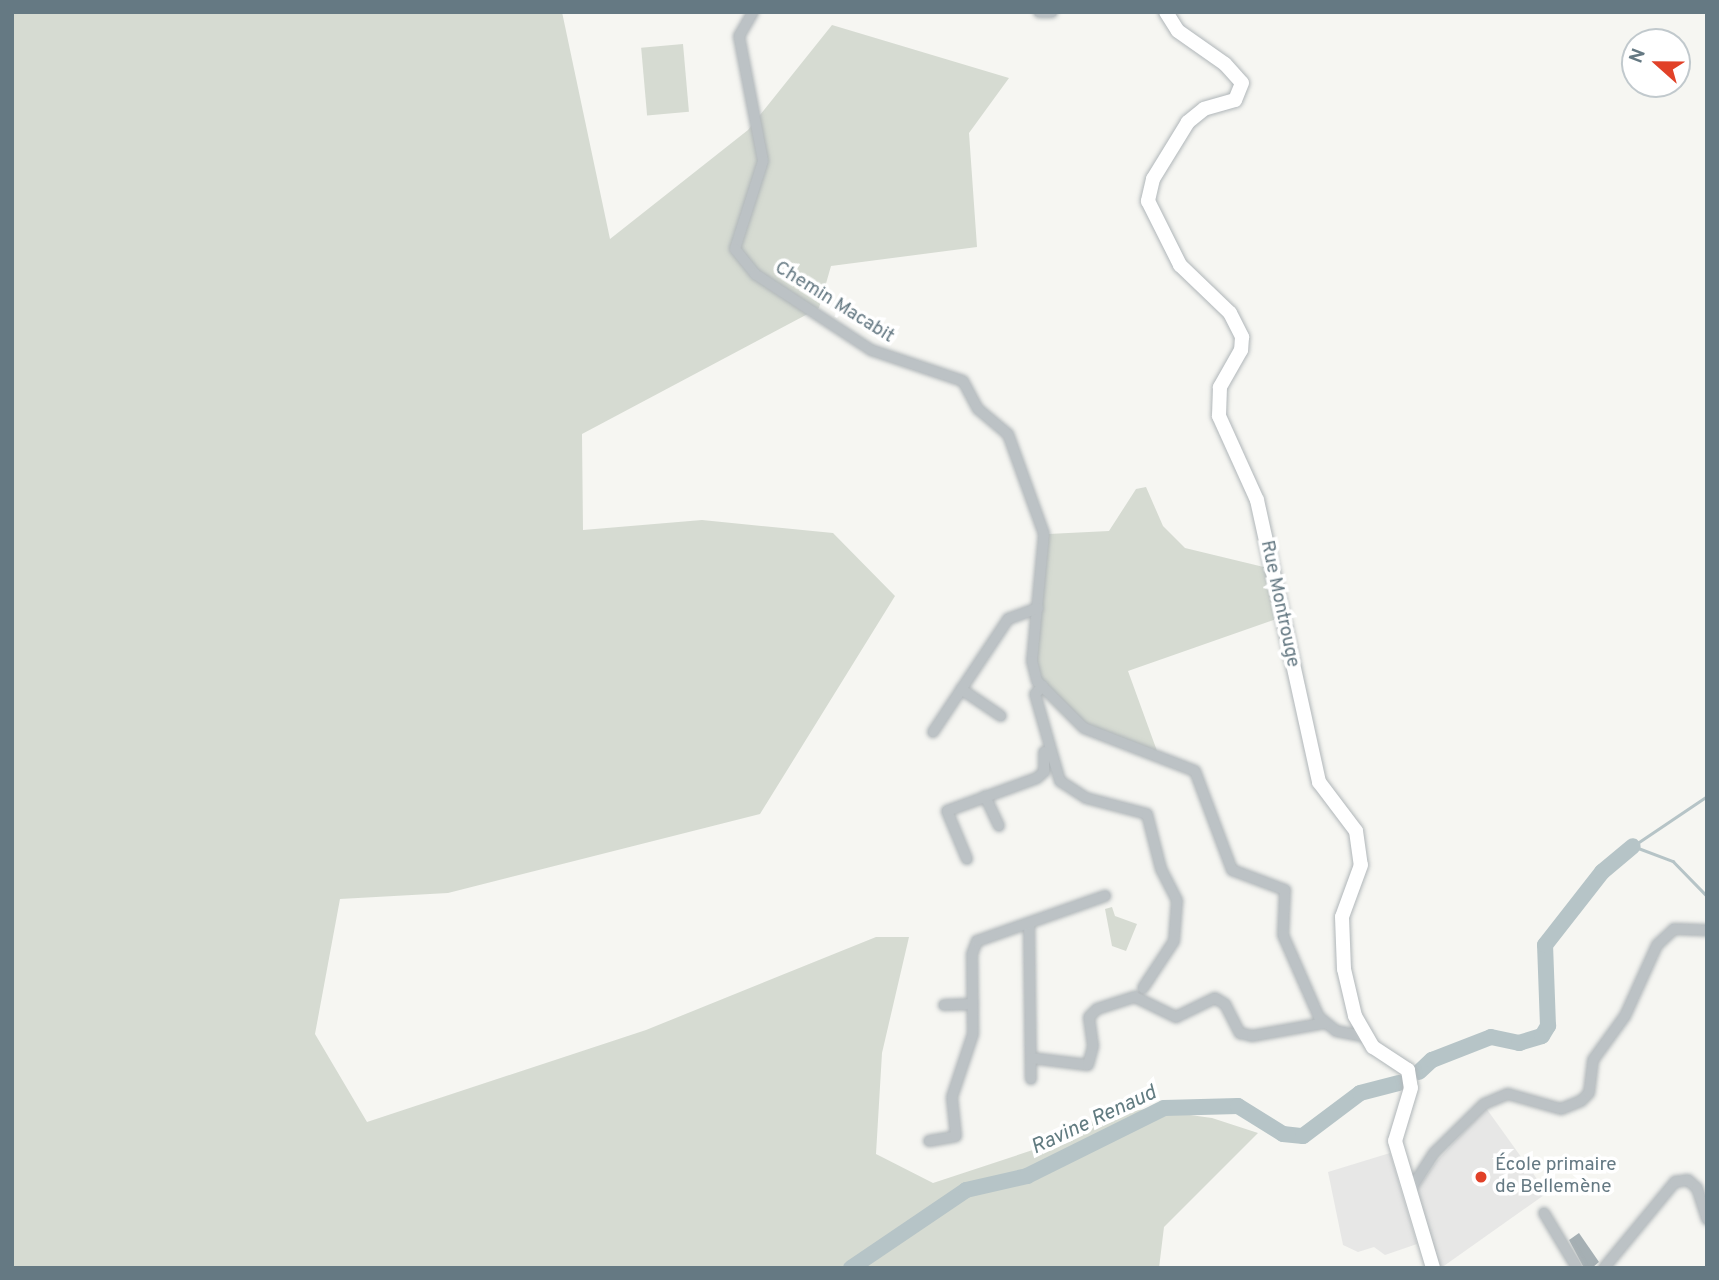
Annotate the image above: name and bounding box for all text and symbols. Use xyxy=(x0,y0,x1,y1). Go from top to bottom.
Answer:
north arrow xyxy=(1621,28,1691,98)
text: N xyxy=(1625,46,1652,67)
street label: Chemin Macabit xyxy=(770,257,898,349)
street label: Rue Montrouge xyxy=(1254,538,1304,670)
water label: Ravine Renaud xyxy=(1027,1081,1161,1161)
place label: École primaire de Bellemène xyxy=(1495,1155,1617,1199)
marker: École primaire de Bellemène xyxy=(1473,1169,1489,1185)

